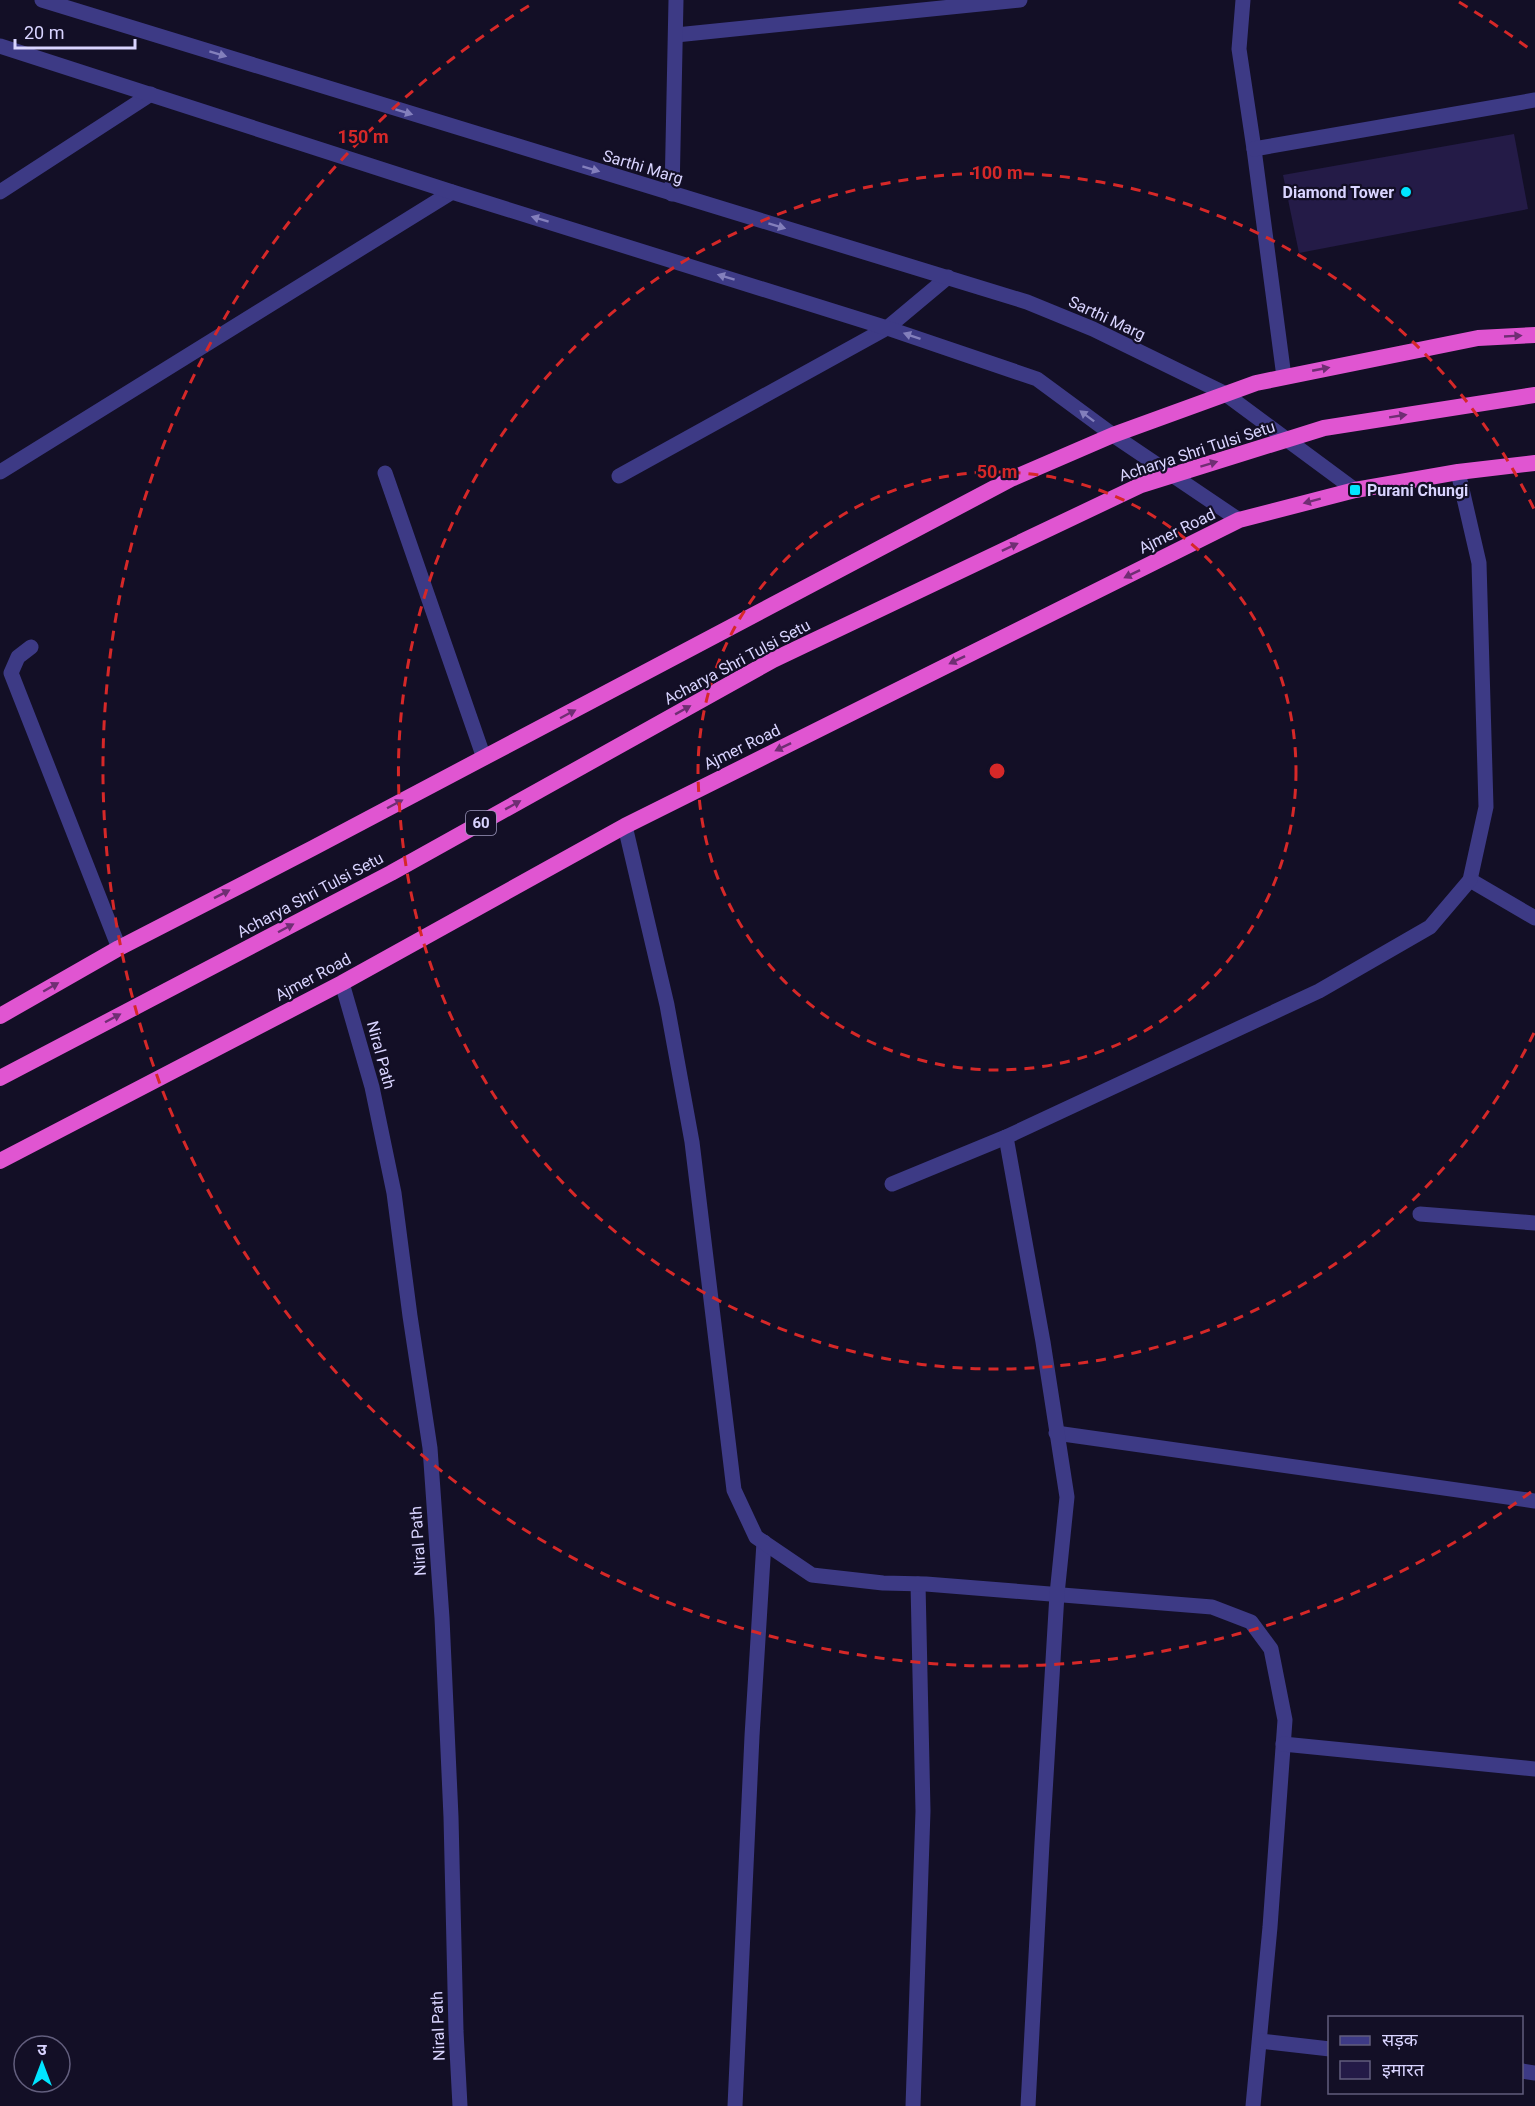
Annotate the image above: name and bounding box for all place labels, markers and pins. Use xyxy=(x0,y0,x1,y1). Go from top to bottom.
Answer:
place label: Diamond Tower xyxy=(1283,183,1394,202)
marker: Diamond Tower xyxy=(1399,185,1413,199)
place label: Purani Chungi xyxy=(1367,481,1468,500)
marker: Purani Chungi xyxy=(1348,483,1362,497)
centre of rings xyxy=(987,761,1007,781)

